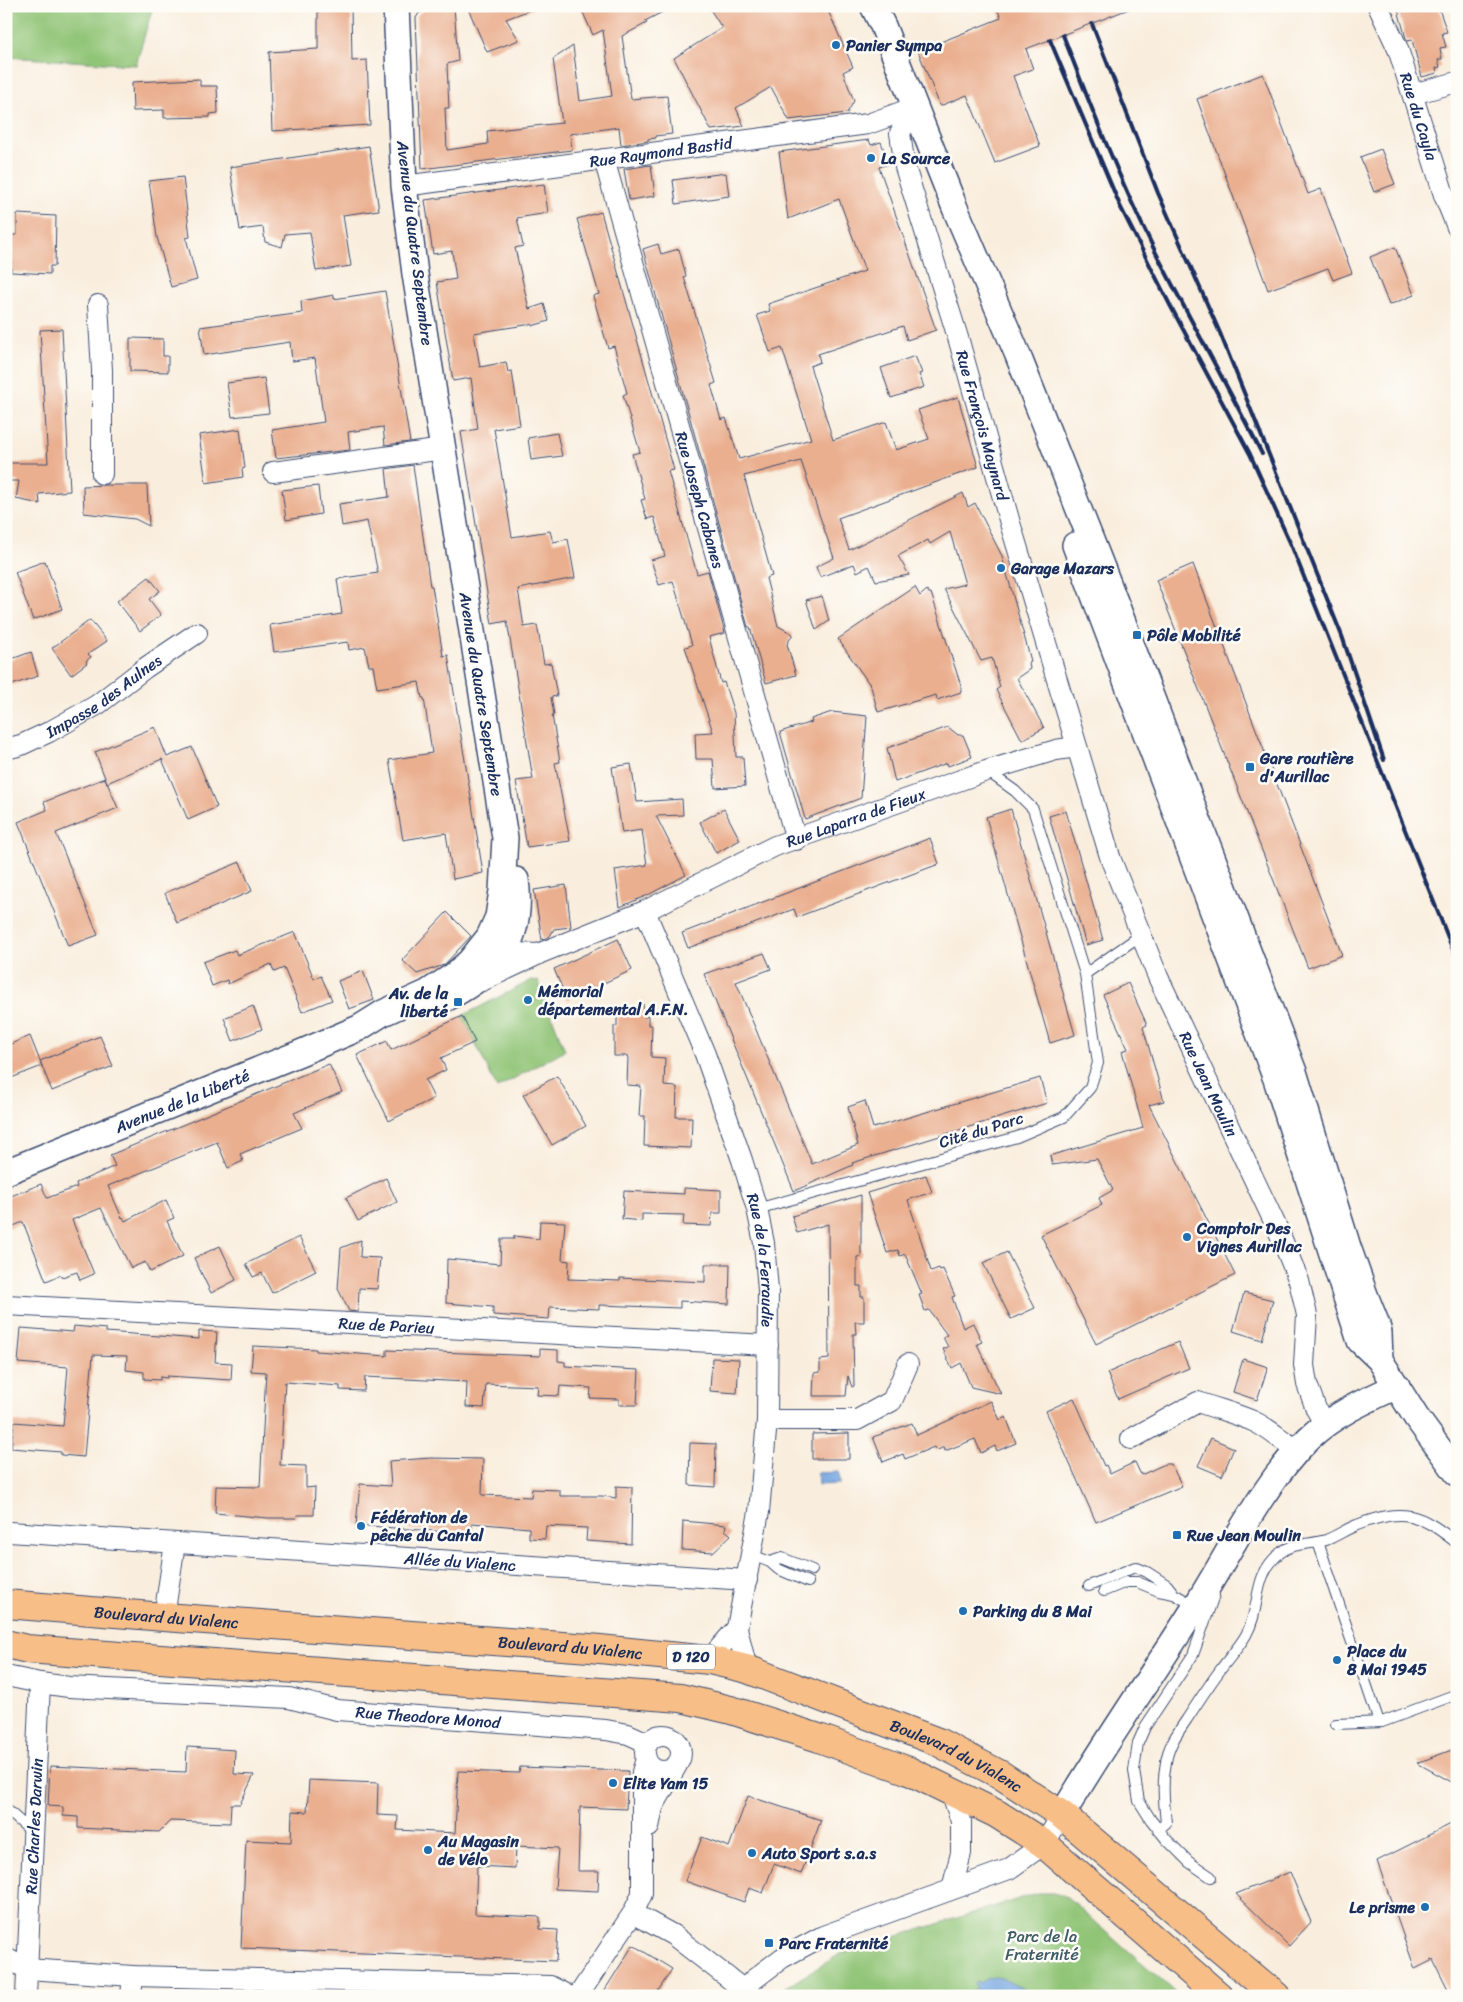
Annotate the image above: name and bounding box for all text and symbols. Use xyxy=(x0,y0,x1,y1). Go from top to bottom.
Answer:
place label: Panier Sympa xyxy=(846,31,942,60)
marker: Panier Sympa xyxy=(830,39,842,51)
street label: Rue du Cayla xyxy=(1392,69,1447,165)
street label: Rue Raymond Bastid xyxy=(588,128,735,176)
street label: Avenue du Quatre Septembre xyxy=(388,138,442,347)
place label: La Source xyxy=(881,144,951,173)
marker: La Source xyxy=(865,152,877,164)
street label: Rue François Maynard xyxy=(948,347,1018,505)
street label: Rue Joseph Cabanes xyxy=(667,428,733,572)
place label: Garage Mazars xyxy=(1010,554,1115,583)
marker: Garage Mazars xyxy=(995,562,1007,574)
street label: Avenue du Quatre Septembre xyxy=(450,589,511,798)
place label: Pôle Mobilité xyxy=(1147,621,1242,650)
marker: Pôle Mobilité xyxy=(1131,629,1143,641)
street label: Impasse des Aulnes xyxy=(39,646,168,746)
place label: Gare routière d'Aurillac xyxy=(1259,744,1354,791)
marker: Gare routière d'Aurillac xyxy=(1244,761,1256,773)
street label: Rue Laparra de Fieux xyxy=(782,779,930,855)
place label: Mémorial départemental A.F.N. xyxy=(537,977,689,1024)
place label: Av. de la liberté xyxy=(388,979,449,1026)
marker: Mémorial départemental A.F.N. xyxy=(522,994,534,1006)
marker: Av. de la liberté xyxy=(452,996,464,1008)
street label: Rue Jean Moulin xyxy=(1171,1026,1247,1142)
street label: Avenue de la Liberté xyxy=(109,1060,254,1141)
street label: Cité du Parc xyxy=(935,1103,1027,1157)
street label: Rue de la Ferraudie xyxy=(738,1189,783,1327)
place label: Comptoir Des Vignes Aurillac xyxy=(1196,1214,1303,1261)
marker: Comptoir Des Vignes Aurillac xyxy=(1181,1231,1193,1243)
street label: Rue de Parieu xyxy=(338,1308,436,1342)
place label: Fédération de pêche du Cantal xyxy=(370,1503,485,1550)
marker: Fédération de pêche du Cantal xyxy=(355,1520,367,1532)
place label: Rue Jean Moulin xyxy=(1186,1521,1301,1550)
marker: Rue Jean Moulin xyxy=(1171,1529,1183,1541)
street label: Allée du Vialenc xyxy=(402,1543,517,1579)
street label: Boulevard du Vialenc xyxy=(93,1597,240,1637)
place label: Parking du 8 Mai xyxy=(973,1597,1093,1626)
marker: Parking du 8 Mai xyxy=(957,1605,969,1617)
street label: Boulevard du Vialenc xyxy=(497,1627,644,1668)
place label: Place du 8 Mai 1945 xyxy=(1346,1637,1427,1684)
road number: D 120 xyxy=(667,1644,715,1670)
marker: Place du 8 Mai 1945 xyxy=(1331,1654,1343,1666)
street label: Rue Theodore Monod xyxy=(355,1697,503,1737)
street label: Boulevard du Vialenc xyxy=(886,1710,1029,1800)
street label: Rue Charles Darwin xyxy=(16,1757,51,1895)
place label: Elite Yam 15 xyxy=(623,1769,709,1798)
marker: Elite Yam 15 xyxy=(607,1777,619,1789)
place label: Au Magasin de Vélo xyxy=(437,1827,519,1874)
place label: Auto Sport s.a.s xyxy=(761,1839,877,1868)
marker: Au Magasin de Vélo xyxy=(422,1844,434,1856)
marker: Auto Sport s.a.s xyxy=(746,1847,758,1859)
place label: Le prisme xyxy=(1349,1893,1415,1922)
marker: Le prisme xyxy=(1419,1901,1431,1913)
park label: Parc de la Fraternité xyxy=(1005,1922,1079,1969)
place label: Parc Fraternité xyxy=(779,1929,889,1958)
marker: Parc Fraternité xyxy=(763,1937,775,1949)

